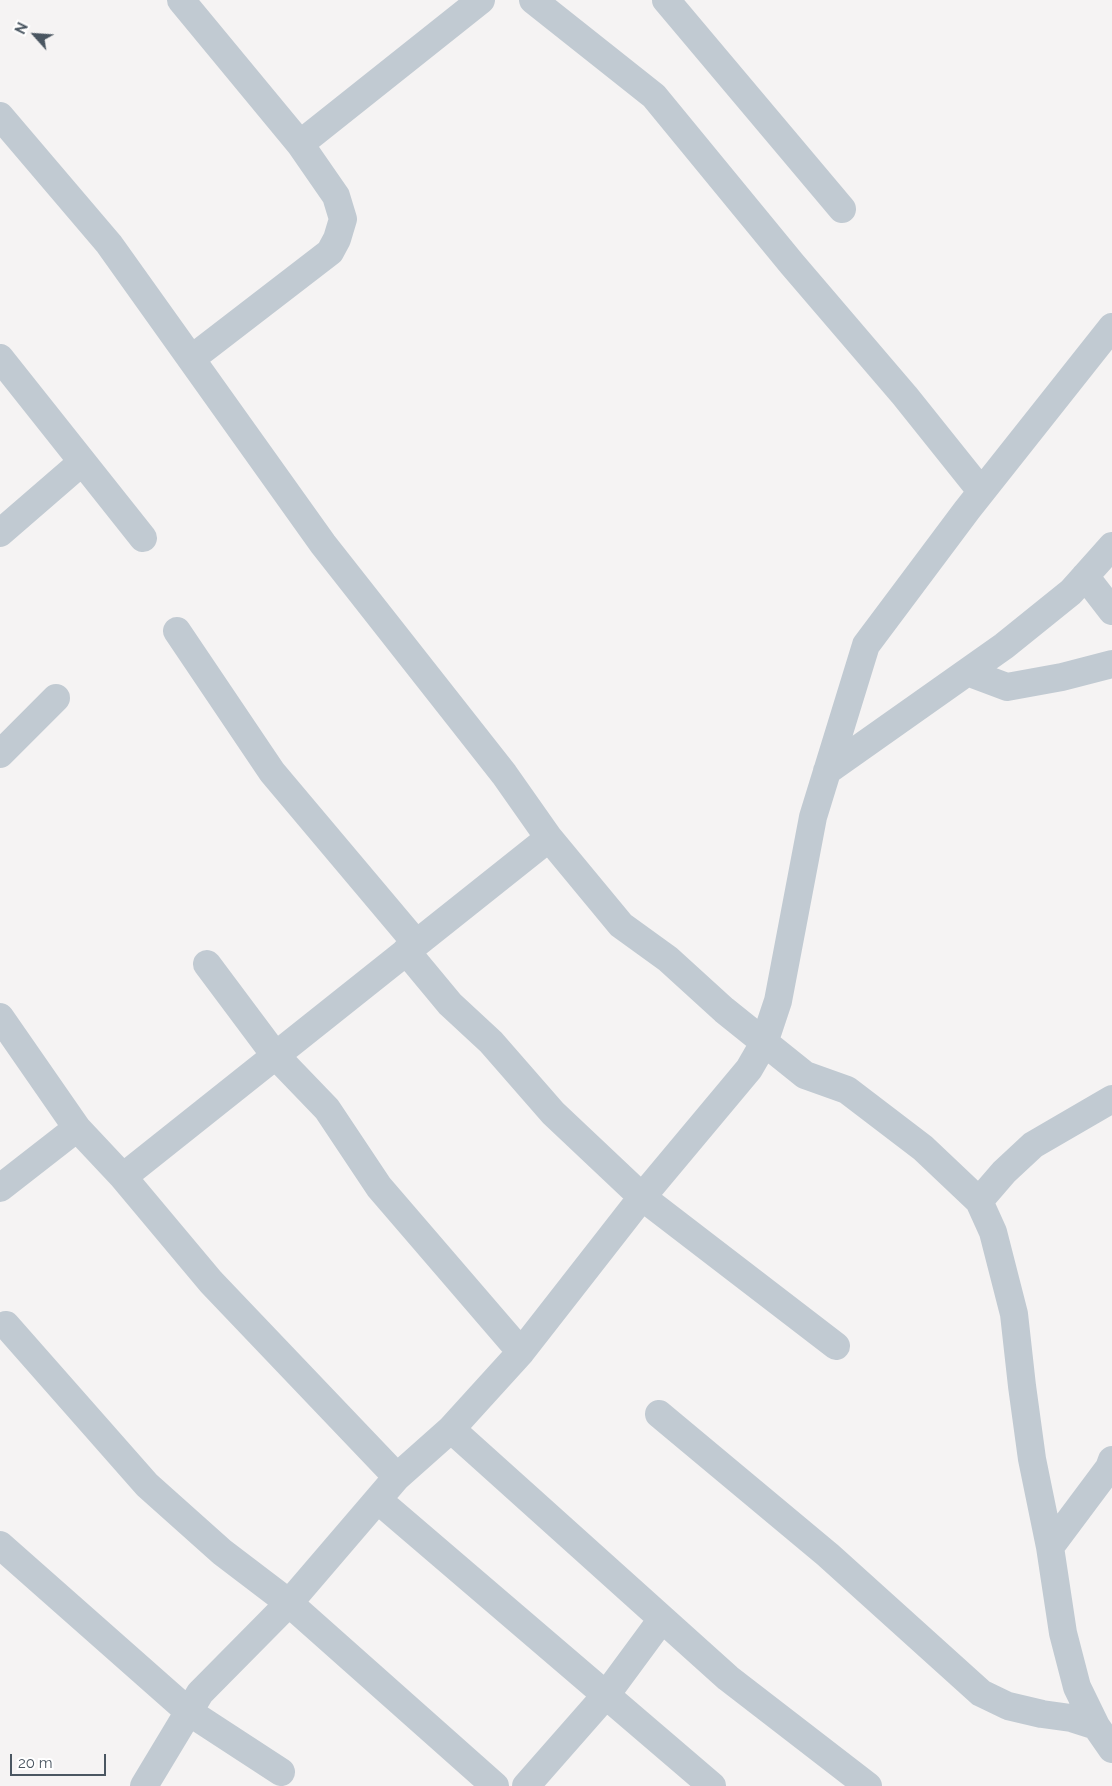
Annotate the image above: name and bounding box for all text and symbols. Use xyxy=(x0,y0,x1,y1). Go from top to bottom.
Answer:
north arrow xyxy=(10,10,60,60)
text: N xyxy=(12,20,31,37)
scale bar xyxy=(12,1744,109,1776)
text: 20 m xyxy=(18,1754,53,1772)

